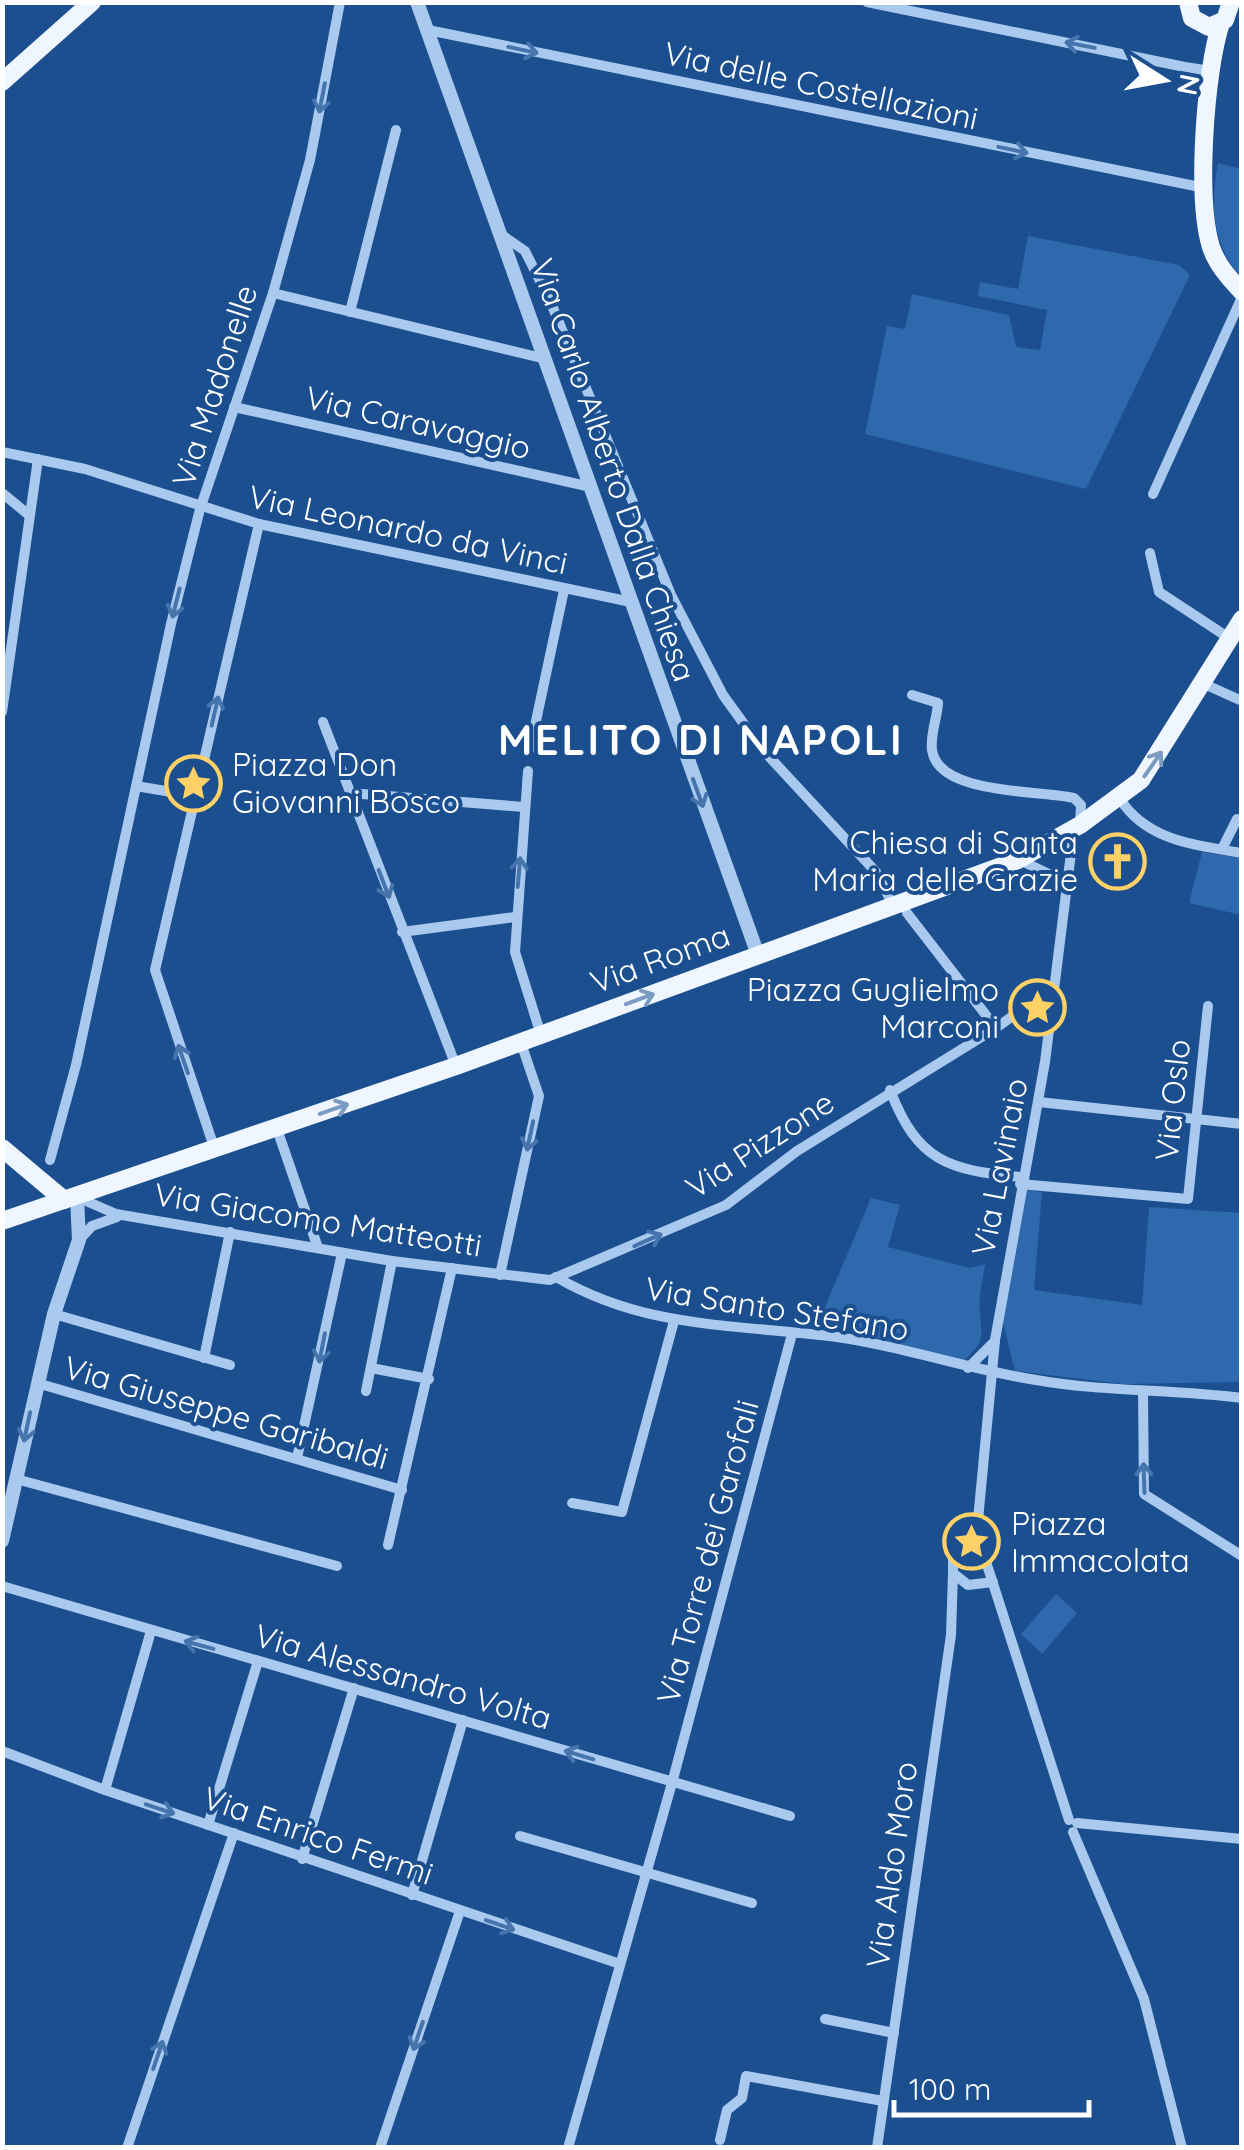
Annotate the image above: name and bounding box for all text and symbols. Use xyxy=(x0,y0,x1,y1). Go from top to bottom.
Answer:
north arrow xyxy=(1114,30,1214,130)
street label: Via delle Costellazioni xyxy=(661,32,982,138)
one-way arrow xyxy=(1065,35,1097,54)
one-way arrow xyxy=(506,42,538,61)
text: N xyxy=(1170,71,1208,98)
one-way arrow xyxy=(311,81,330,113)
one-way arrow xyxy=(996,142,1028,161)
street label: Via Carlo Alberto Dalla Chiesa xyxy=(523,253,705,686)
street label: Via Madonelle xyxy=(163,280,265,492)
street label: Via Caravaggio xyxy=(302,377,535,467)
street label: Via Leonardo da Vinci xyxy=(245,476,571,582)
one-way arrow xyxy=(166,587,185,618)
one-way arrow xyxy=(207,696,225,728)
district label: MELITO DI NAPOLI xyxy=(498,713,904,766)
place label: Piazza Don Giovanni Bosco xyxy=(232,744,460,821)
one-way arrow xyxy=(1142,751,1163,778)
place icon: Piazza Don Giovanni Bosco xyxy=(163,753,223,813)
one-way arrow xyxy=(690,777,708,808)
place label: Chiesa di Santa Maria delle Grazie xyxy=(812,822,1078,899)
church icon: Chiesa di Santa Maria delle Grazie xyxy=(1087,831,1147,891)
one-way arrow xyxy=(510,856,529,888)
one-way arrow xyxy=(376,868,394,899)
street label: Via Roma xyxy=(584,914,735,1002)
place label: Piazza Guglielmo Marconi xyxy=(747,969,999,1046)
place icon: Piazza Guglielmo Marconi xyxy=(1008,978,1068,1038)
one-way arrow xyxy=(624,989,655,1007)
street label: Via Oslo xyxy=(1146,1037,1198,1163)
one-way arrow xyxy=(173,1043,191,1075)
street label: Via Lavinaio xyxy=(962,1075,1036,1259)
street label: Via Pizzone xyxy=(678,1082,841,1207)
one-way arrow xyxy=(318,1099,349,1117)
one-way arrow xyxy=(520,1119,539,1151)
street label: Via Giacomo Matteotti xyxy=(151,1173,485,1265)
one-way arrow xyxy=(632,1229,662,1248)
street label: Via Santo Stefano xyxy=(642,1267,912,1349)
one-way arrow xyxy=(312,1332,331,1364)
street label: Via Giuseppe Garibaldi xyxy=(59,1347,393,1478)
street label: Via Torre dei Garofali xyxy=(647,1395,767,1708)
one-way arrow xyxy=(17,1410,36,1442)
one-way arrow xyxy=(1134,1463,1153,1495)
place label: Piazza Immacolata xyxy=(1011,1503,1190,1580)
place icon: Piazza Immacolata xyxy=(942,1512,1002,1572)
street label: Via Alessandro Volta xyxy=(250,1615,556,1738)
one-way arrow xyxy=(184,1634,216,1653)
one-way arrow xyxy=(563,1745,595,1763)
street label: Via Aldo Moro xyxy=(857,1759,925,1971)
street label: Via Enrico Fermi xyxy=(198,1777,439,1893)
one-way arrow xyxy=(143,1801,175,1819)
one-way arrow xyxy=(484,1917,516,1935)
one-way arrow xyxy=(407,2020,425,2052)
one-way arrow xyxy=(151,2040,169,2072)
scale bar xyxy=(894,2055,1089,2117)
text: 100 m xyxy=(909,2070,991,2108)

